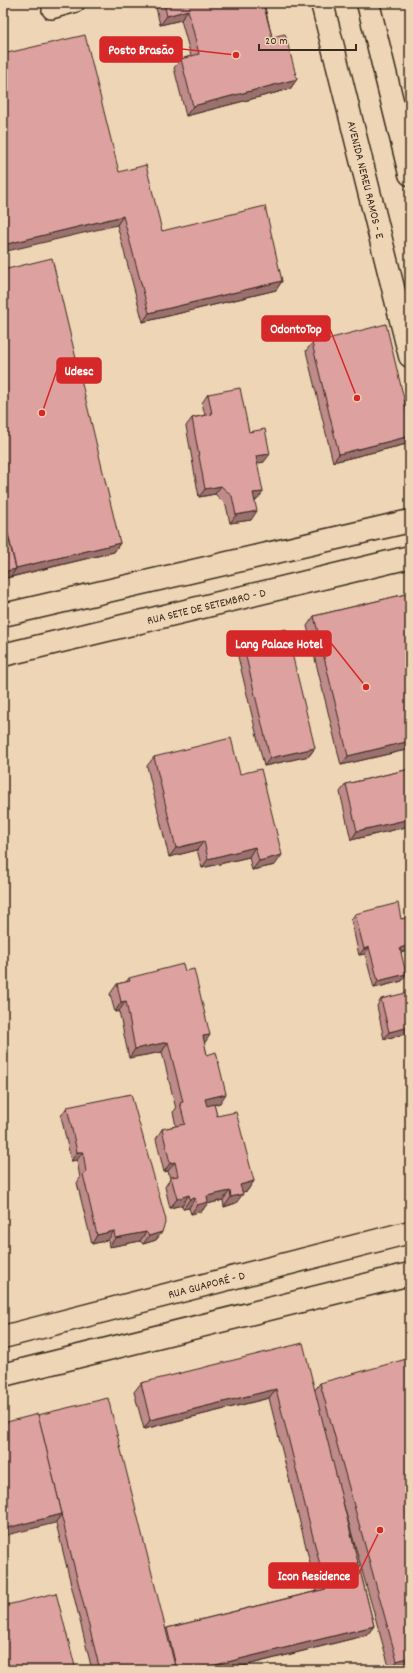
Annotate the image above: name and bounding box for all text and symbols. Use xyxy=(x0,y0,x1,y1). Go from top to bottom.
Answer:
scale bar xyxy=(259,26,356,52)
text: 20 m xyxy=(265,33,288,50)
callout: Posto Brasão xyxy=(100,37,182,62)
text: Posto Brasão xyxy=(108,42,174,61)
street label: AVENIDA NEREU RAMOS - E xyxy=(342,119,388,241)
callout: OdontoTop xyxy=(262,316,330,341)
text: OdontoTop xyxy=(270,321,322,340)
callout: Udesc xyxy=(57,358,101,383)
text: Udesc xyxy=(65,363,93,382)
street label: RUA SETE DE SETEMBRO - D xyxy=(146,585,268,630)
callout: Lang Palace Hotel xyxy=(227,631,331,656)
text: Lang Palace Hotel xyxy=(235,636,324,655)
street label: RUA GUAPORÉ - D xyxy=(166,1268,247,1304)
callout: Icon Residence xyxy=(269,1563,358,1588)
text: Icon Residence xyxy=(278,1568,351,1587)

